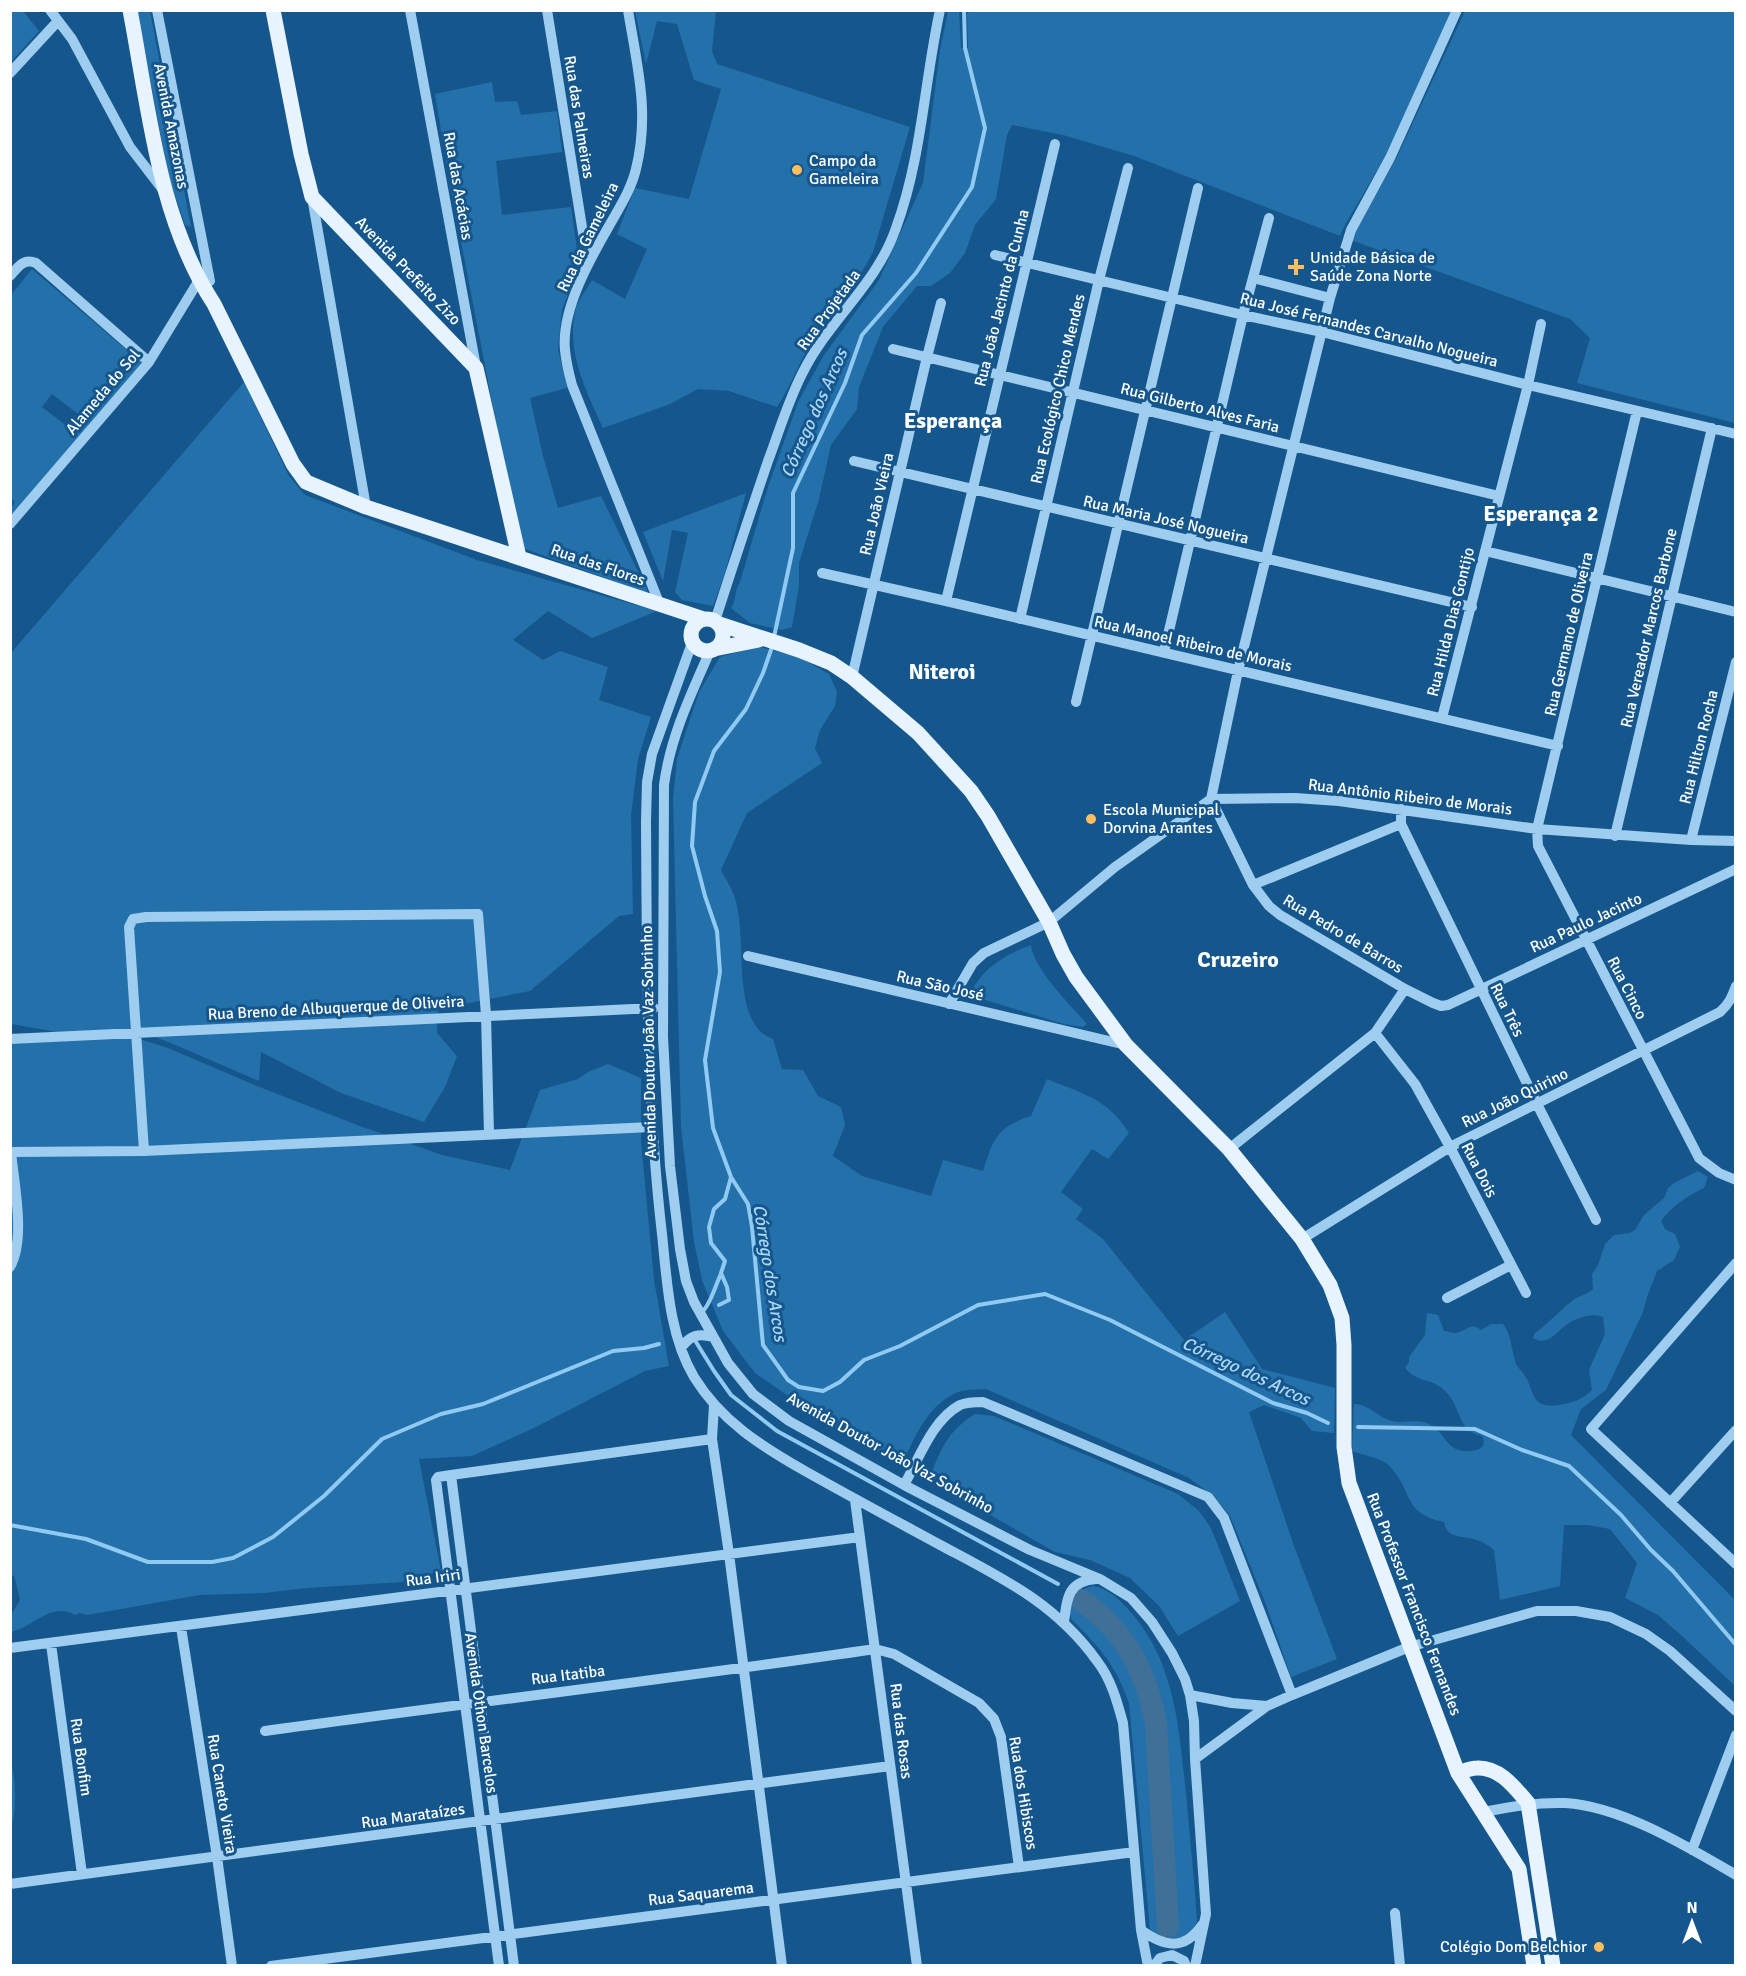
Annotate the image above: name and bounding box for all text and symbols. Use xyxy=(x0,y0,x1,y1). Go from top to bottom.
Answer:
street label: Rua das Palmeiras xyxy=(559,54,599,180)
street label: Avenida Amazonas xyxy=(149,62,193,190)
street label: Rua das Acácias xyxy=(439,131,477,241)
place label: Campo da Gameleira xyxy=(809,151,879,189)
marker: Campo da Gameleira xyxy=(790,163,804,177)
street label: Rua da Gameleira xyxy=(553,179,623,295)
street label: Rua João Jacinto da Cunha xyxy=(970,207,1034,389)
street label: Avenida Prefeito Zizo xyxy=(351,212,465,330)
place label: Unidade Básica de Saúde Zona Norte xyxy=(1310,248,1435,286)
marker: Unidade Básica de Saúde Zona Norte xyxy=(1287,258,1305,276)
street label: Rua Projetada xyxy=(793,266,865,354)
street label: Rua José Fernandes Carvalho Nogueira xyxy=(1238,288,1500,372)
street label: Rua Ecológico Chico Mendes xyxy=(1026,292,1090,486)
water label: Córrego dos Arcos xyxy=(776,343,853,481)
street label: Alameda do Sol xyxy=(61,345,145,439)
street label: Rua Gilberto Alves Faria xyxy=(1118,379,1282,437)
district label: Esperança xyxy=(904,407,1002,434)
street label: Rua João Vieira xyxy=(855,451,899,557)
street label: Rua Maria José Nogueira xyxy=(1081,491,1251,549)
district label: Esperança 2 xyxy=(1483,500,1599,527)
street label: Rua Vereador Marcos Barbone xyxy=(1616,526,1682,730)
street label: Rua das Flores xyxy=(548,540,648,590)
street label: Rua Hilda Dias Gontijo xyxy=(1423,545,1479,699)
street label: Rua Germano de Oliveira xyxy=(1540,550,1598,718)
street label: Rua Manoel Ribeiro de Morais xyxy=(1092,611,1294,677)
district label: Niteroi xyxy=(908,658,976,685)
street label: Rua Hilton Rocha xyxy=(1675,688,1723,806)
street label: Rua Antônio Ribeiro de Morais xyxy=(1307,775,1513,819)
place label: Escola Municipal Dorvina Arantes xyxy=(1103,800,1220,838)
marker: Escola Municipal Dorvina Arantes xyxy=(1084,812,1098,826)
street label: Rua Paulo Jacinto xyxy=(1527,888,1645,958)
street label: Rua Pedro de Barros xyxy=(1279,890,1407,978)
street label: Avenida Doutor João Vaz Sobrinho xyxy=(637,925,661,1159)
district label: Cruzeiro xyxy=(1197,946,1279,973)
street label: Rua Cinco xyxy=(1603,953,1651,1023)
street label: Rua São José xyxy=(894,966,986,1006)
street label: Rua Três xyxy=(1485,980,1529,1040)
street label: Rua Breno de Albuquerque de Oliveira xyxy=(207,991,465,1025)
street label: Rua João Quirino xyxy=(1458,1064,1572,1132)
street label: Rua Dois xyxy=(1457,1139,1501,1201)
water label: Córrego dos Arcos xyxy=(748,1203,792,1345)
water label: Córrego dos Arcos xyxy=(1179,1332,1315,1411)
street label: Avenida Doutor João Vaz Sobrinho xyxy=(783,1388,997,1518)
street label: Rua Professor Francisco Fernandes xyxy=(1362,1490,1466,1718)
street label: Rua Iriri xyxy=(404,1565,462,1591)
street label: Avenida Othon Barcelos xyxy=(460,1631,502,1795)
street label: Rua Itatiba xyxy=(530,1661,606,1689)
street label: Rua das Rosas xyxy=(885,1682,917,1780)
street label: Rua Bonfim xyxy=(66,1717,96,1797)
street label: Rua Caneto Vieira xyxy=(203,1733,241,1855)
street label: Rua dos Hibiscos xyxy=(1004,1735,1042,1851)
street label: Rua Marataízes xyxy=(360,1799,466,1833)
street label: Rua Saquarema xyxy=(647,1878,755,1910)
north arrow xyxy=(1662,1892,1722,1952)
text: N xyxy=(1686,1898,1698,1918)
place label: Colégio Dom Belchior xyxy=(1440,1937,1587,1957)
marker: Colégio Dom Belchior xyxy=(1592,1940,1606,1954)

